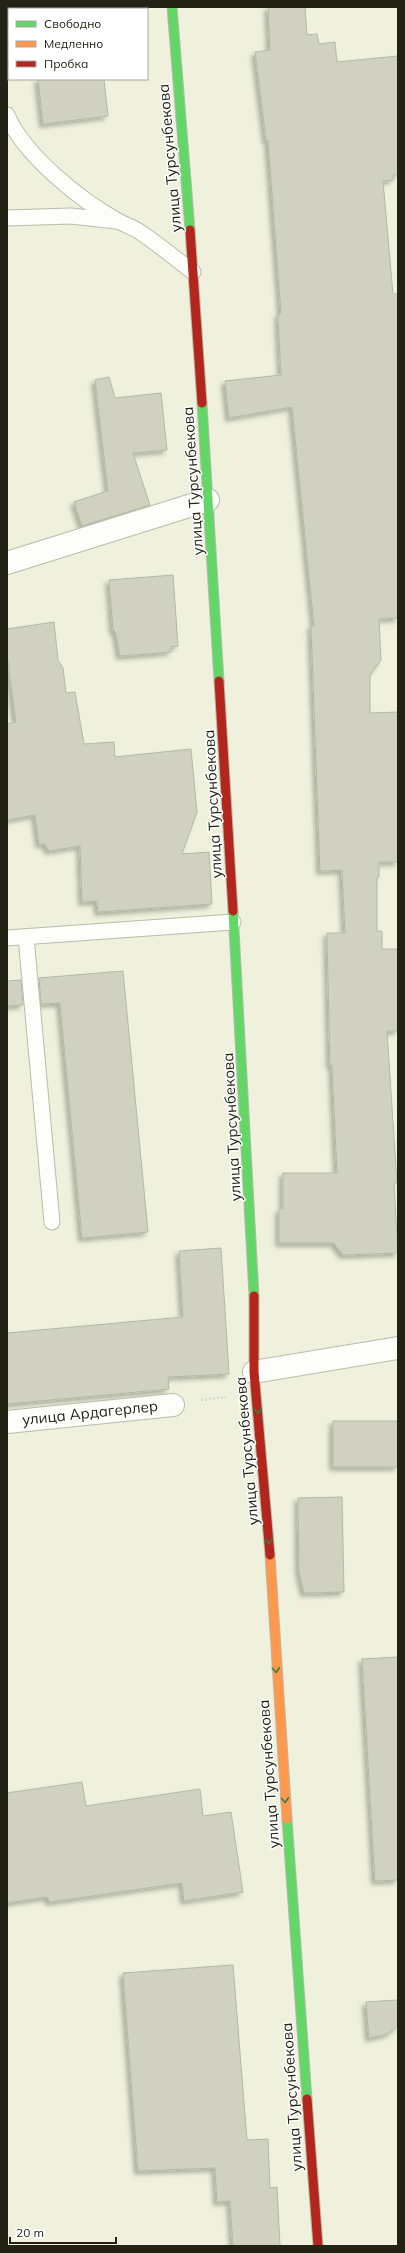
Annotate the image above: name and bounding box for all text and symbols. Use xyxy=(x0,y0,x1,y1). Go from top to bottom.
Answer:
legend xyxy=(8,8,148,80)
text: Свободно xyxy=(44,16,101,31)
text: Медленно xyxy=(44,36,103,51)
text: Пробка xyxy=(44,56,88,71)
street label: улица Турсунбекова xyxy=(154,83,185,233)
street label: улица Турсунбекова xyxy=(178,406,207,556)
street label: улица Турсунбекова xyxy=(199,729,226,879)
street label: улица Турсунбекова xyxy=(218,1052,245,1202)
street label: улица Турсунбекова xyxy=(231,1376,262,1526)
street label: улица Ардагерлер xyxy=(21,1396,159,1429)
one-way arrow xyxy=(253,1408,262,1414)
one-way arrow xyxy=(264,1538,273,1544)
one-way arrow xyxy=(272,1667,281,1673)
street label: улица Турсунбекова xyxy=(254,1699,283,1849)
one-way arrow xyxy=(281,1797,290,1803)
street label: улица Турсунбекова xyxy=(277,2022,306,2172)
scale bar xyxy=(10,2219,116,2245)
text: 20 m xyxy=(16,2225,44,2240)

